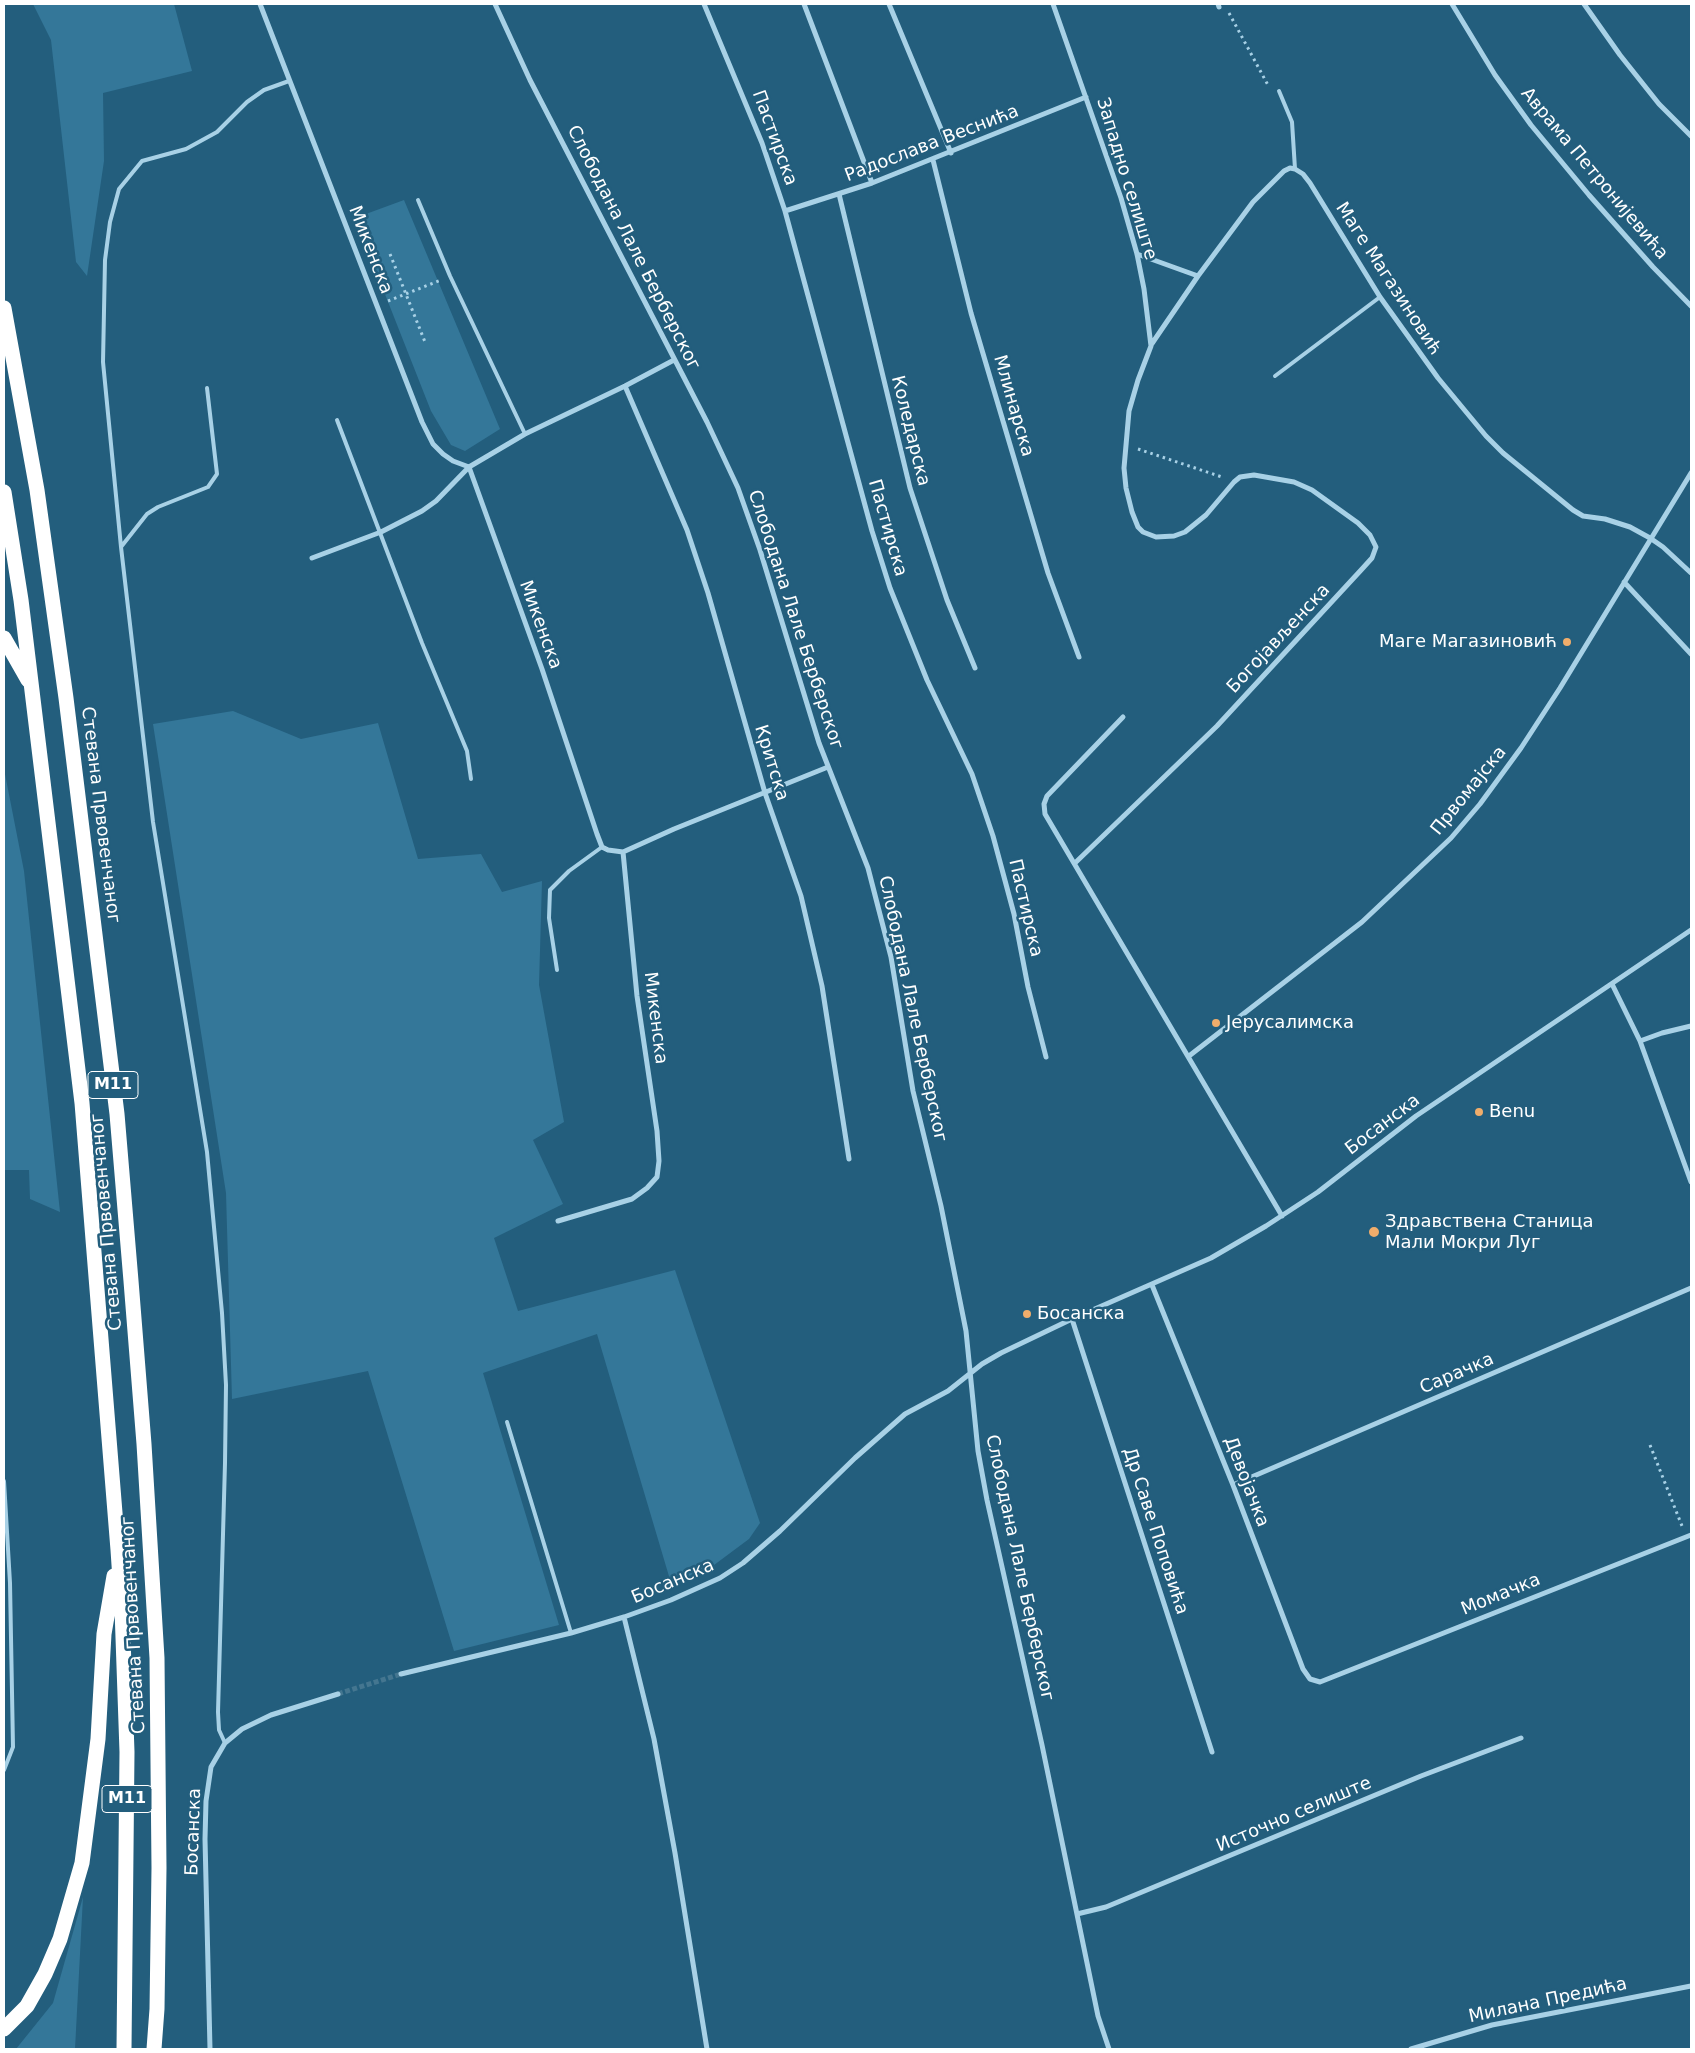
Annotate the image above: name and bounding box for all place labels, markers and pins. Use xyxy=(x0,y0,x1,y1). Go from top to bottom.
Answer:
place label: Маге Магазиновић xyxy=(1379,631,1557,653)
marker: Маге Магазиновић xyxy=(1561,636,1573,648)
place label: Јерусалимска xyxy=(1226,1012,1354,1034)
marker: Јерусалимска xyxy=(1210,1017,1222,1029)
place label: Benu xyxy=(1489,1101,1535,1123)
marker: Benu xyxy=(1473,1106,1485,1118)
place label: Здравствена Станица Мали Мокри Луг xyxy=(1385,1211,1593,1254)
marker: Здравствена Станица Мали Мокри Луг xyxy=(1367,1225,1381,1239)
place label: Босанска xyxy=(1037,1303,1125,1325)
marker: Босанска xyxy=(1021,1308,1033,1320)

